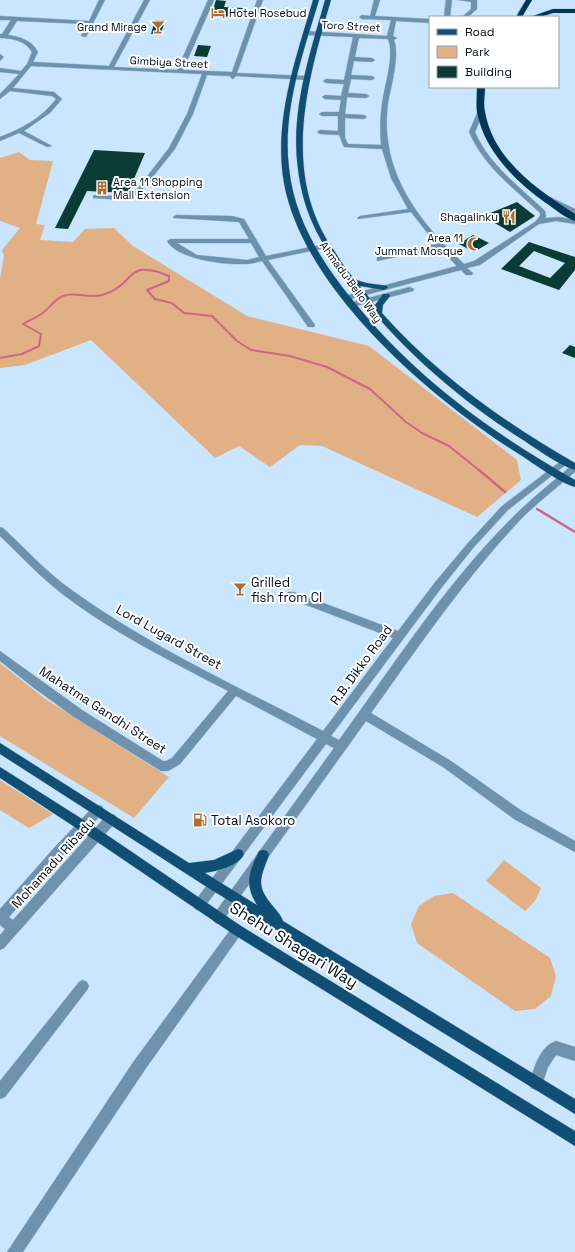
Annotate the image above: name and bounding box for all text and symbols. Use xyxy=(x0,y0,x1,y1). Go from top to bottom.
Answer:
hotel icon: Hotel Rosebud xyxy=(210,5,226,21)
place label: Hotel Rosebud xyxy=(229,6,307,20)
legend xyxy=(429,16,559,88)
street label: Toro Street xyxy=(321,17,381,35)
bar icon: Grand Mirage xyxy=(150,19,166,35)
place label: Grand Mirage xyxy=(77,20,147,34)
text: Road xyxy=(465,24,494,40)
text: Park xyxy=(465,44,490,60)
street label: Gimbiya Street xyxy=(129,53,209,71)
text: Building xyxy=(465,64,512,80)
place label: Area 11 Shopping Mall Extension xyxy=(113,175,203,202)
building icon: Area 11 Shopping Mall Extension xyxy=(94,180,110,196)
restaurant icon: Shagalinku xyxy=(501,209,517,225)
place label: Shagalinku xyxy=(440,210,498,224)
place label: Area 11 Jummat Mosque xyxy=(375,231,463,258)
mosque icon: Area 11 Jummat Mosque xyxy=(466,236,482,252)
street label: Ahmadu Bello Way xyxy=(317,239,385,325)
place label: Grilled fish from CI xyxy=(251,574,322,606)
bar icon: Grilled fish from CI xyxy=(232,581,248,597)
street label: Lord Lugard Street xyxy=(113,601,225,673)
street label: R.B. Dikko Road xyxy=(326,622,396,708)
street label: Mahatma Gandhi Street xyxy=(36,662,170,758)
fuel station icon: Total Asokoro xyxy=(192,812,208,828)
place label: Total Asokoro xyxy=(211,812,295,829)
street label: Mohamadu Ribadu xyxy=(8,814,98,912)
street label: Shehu Shagari Way xyxy=(226,897,362,993)

